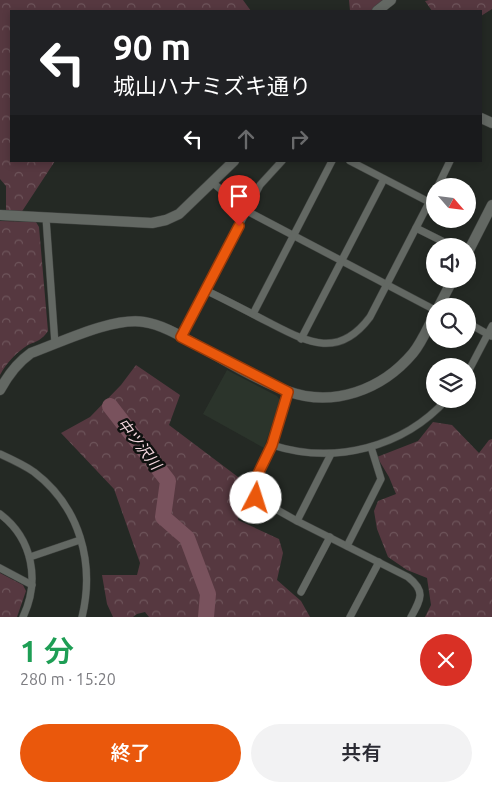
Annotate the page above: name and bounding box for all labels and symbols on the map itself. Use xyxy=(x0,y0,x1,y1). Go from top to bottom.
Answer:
pin xyxy=(218,175,260,226)
north arrow xyxy=(426,178,476,228)
water label: 中ツ沢川 xyxy=(114,415,166,474)
position arrow xyxy=(229,471,281,523)

